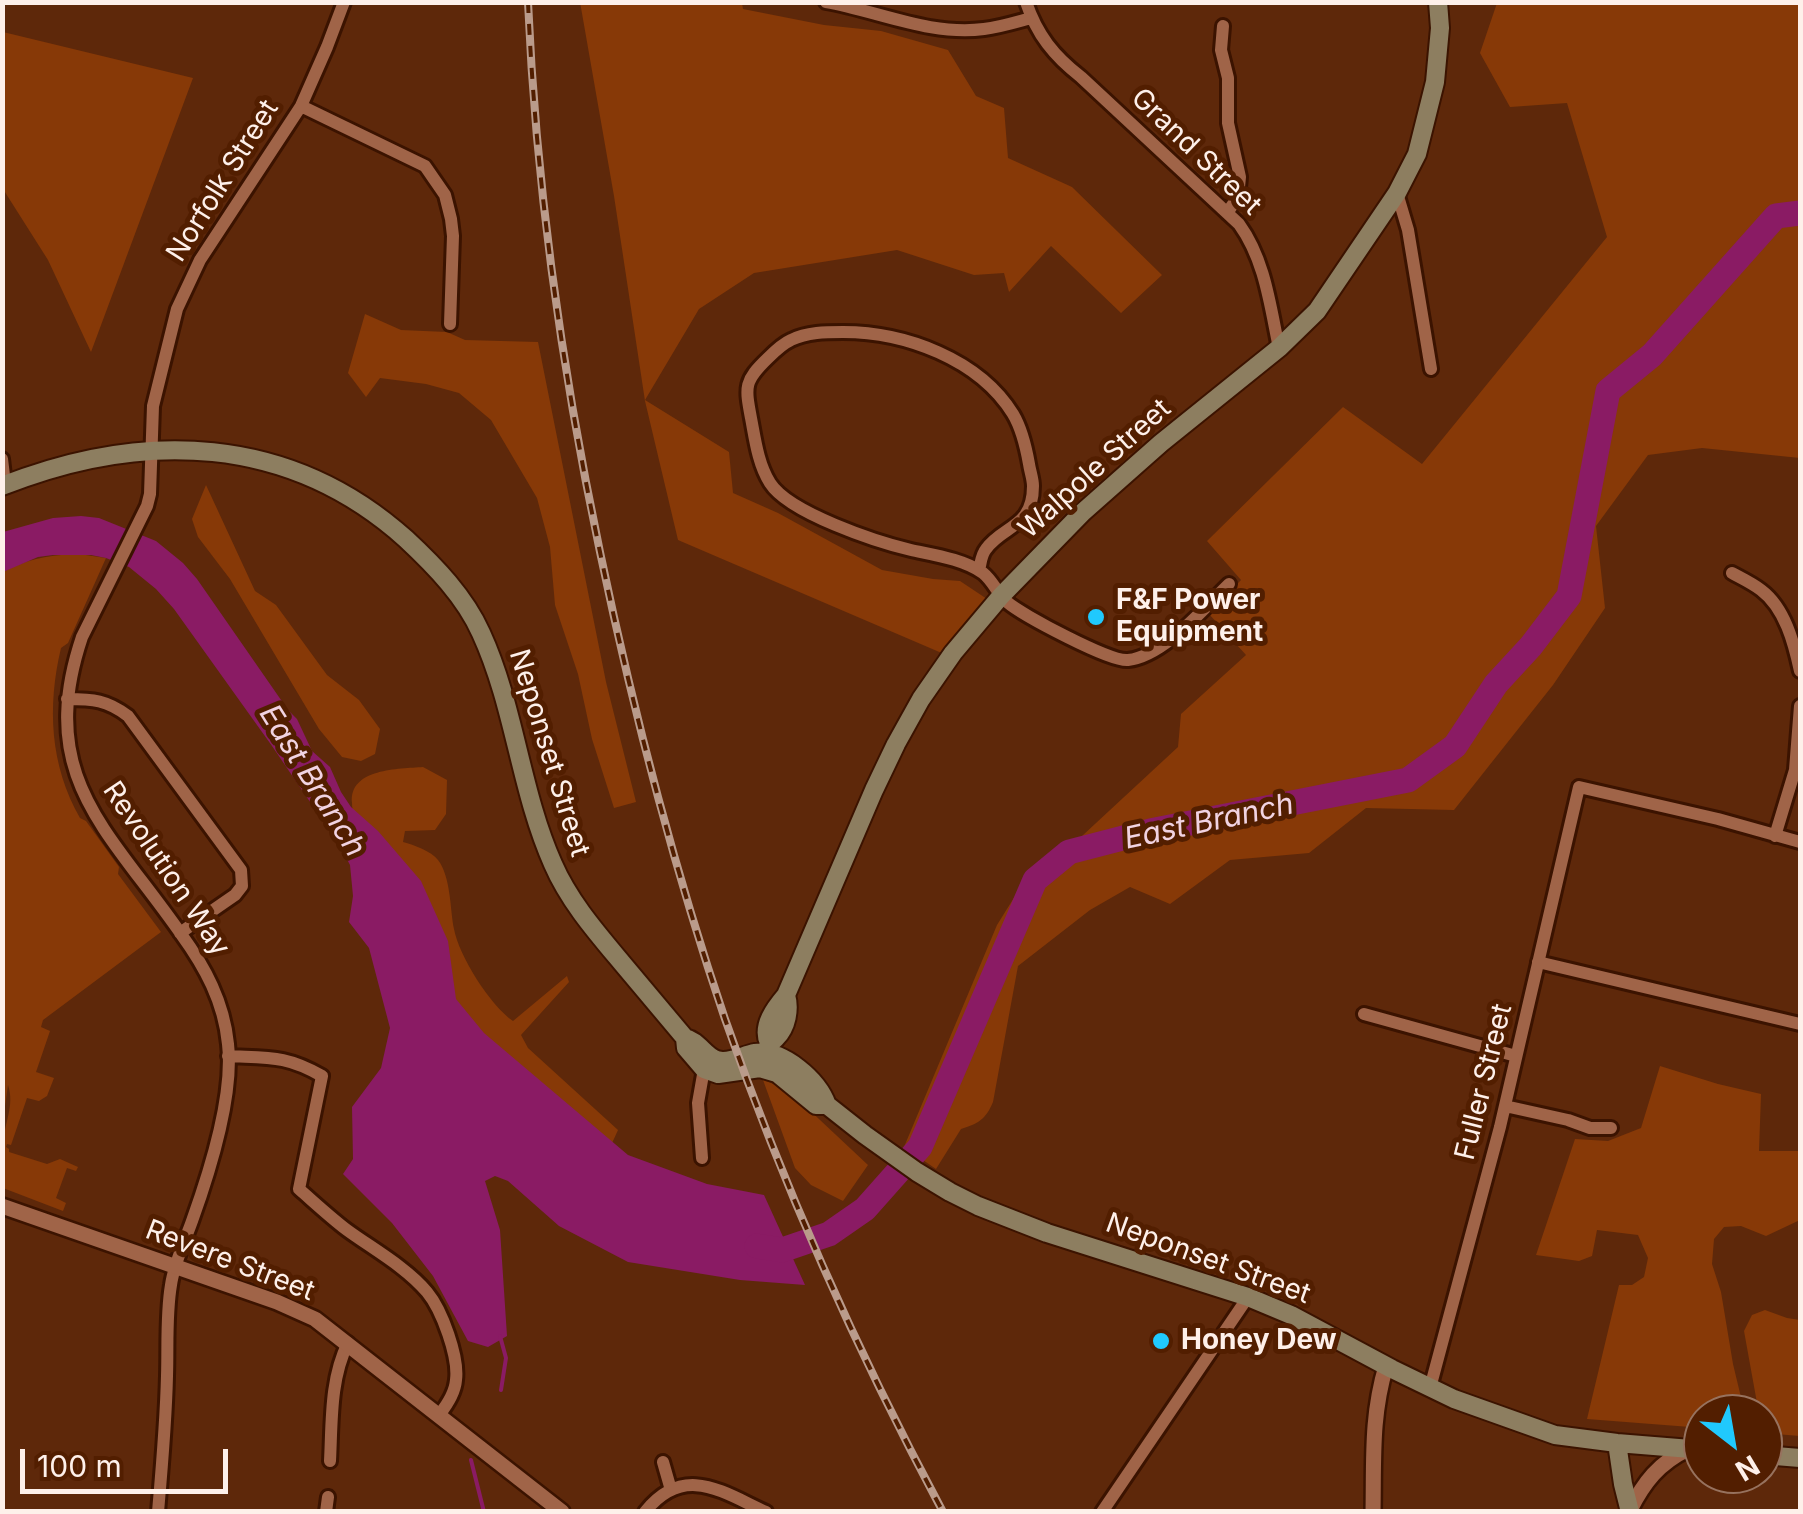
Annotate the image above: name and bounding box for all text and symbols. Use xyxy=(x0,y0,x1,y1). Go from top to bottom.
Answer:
street label: Grand Street xyxy=(1124,82,1268,222)
street label: Norfolk Street xyxy=(160,94,286,268)
street label: Walpole Street xyxy=(1012,392,1178,546)
place label: F&F Power Equipment xyxy=(1116,584,1263,650)
marker: F&F Power Equipment xyxy=(1085,606,1107,628)
street label: Neponset Street xyxy=(501,645,597,861)
water label: East Branch xyxy=(251,699,373,863)
street label: Revolution Way xyxy=(95,775,237,963)
water label: East Branch xyxy=(1121,787,1297,857)
street label: Fuller Street xyxy=(1448,1001,1520,1163)
street label: Neponset Street xyxy=(1101,1206,1315,1312)
street label: Revere Street xyxy=(141,1213,319,1309)
place label: Honey Dew xyxy=(1181,1324,1337,1358)
marker: Honey Dew xyxy=(1150,1330,1172,1352)
north arrow xyxy=(1683,1394,1783,1494)
scale bar xyxy=(25,1429,232,1491)
text: 100 m xyxy=(37,1448,122,1484)
text: N xyxy=(1730,1448,1765,1488)

